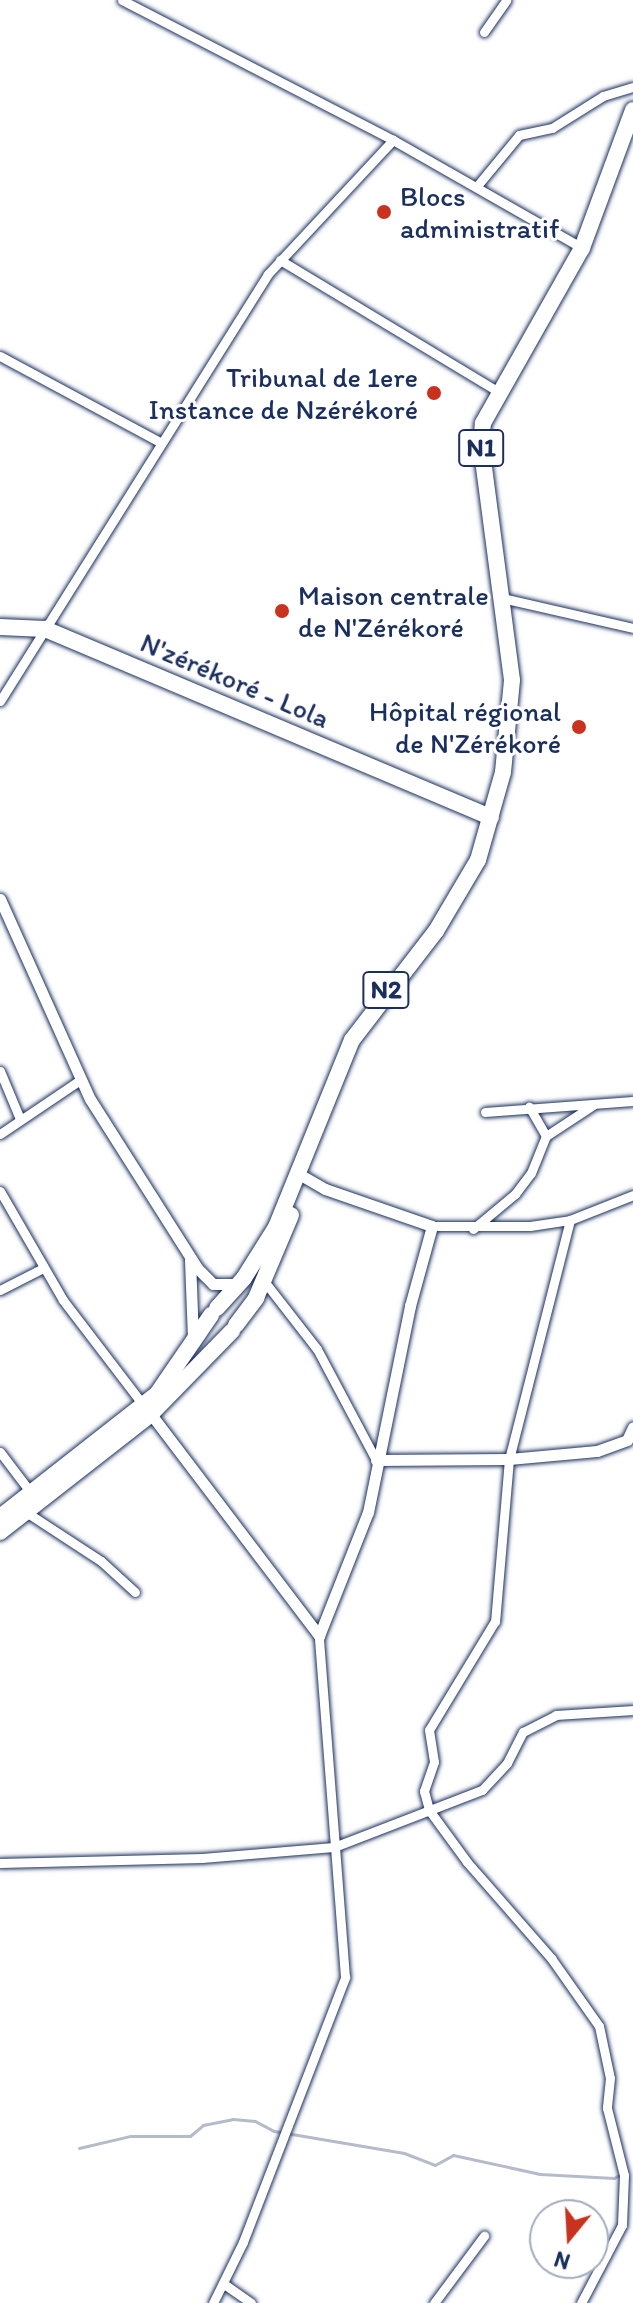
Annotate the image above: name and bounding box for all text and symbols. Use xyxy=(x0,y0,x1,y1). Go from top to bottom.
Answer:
place label: Blocs administratif xyxy=(400,179,559,245)
marker: Blocs administratif xyxy=(375,203,393,221)
place label: Tribunal de 1ere Instance de Nzérékoré xyxy=(149,360,418,426)
marker: Tribunal de 1ere Instance de Nzérékoré xyxy=(425,384,443,402)
road number: N1 xyxy=(457,426,505,470)
place label: Maison centrale de N'Zérékoré xyxy=(298,578,488,644)
marker: Maison centrale de N'Zérékoré xyxy=(273,602,291,620)
street label: N'zérékoré - Lola xyxy=(136,625,334,735)
place label: Hôpital régional de N'Zérékoré xyxy=(368,694,561,760)
marker: Hôpital régional de N'Zérékoré xyxy=(568,716,590,738)
road number: N2 xyxy=(362,968,410,1012)
north arrow xyxy=(529,2199,609,2279)
text: N xyxy=(551,2245,573,2276)

